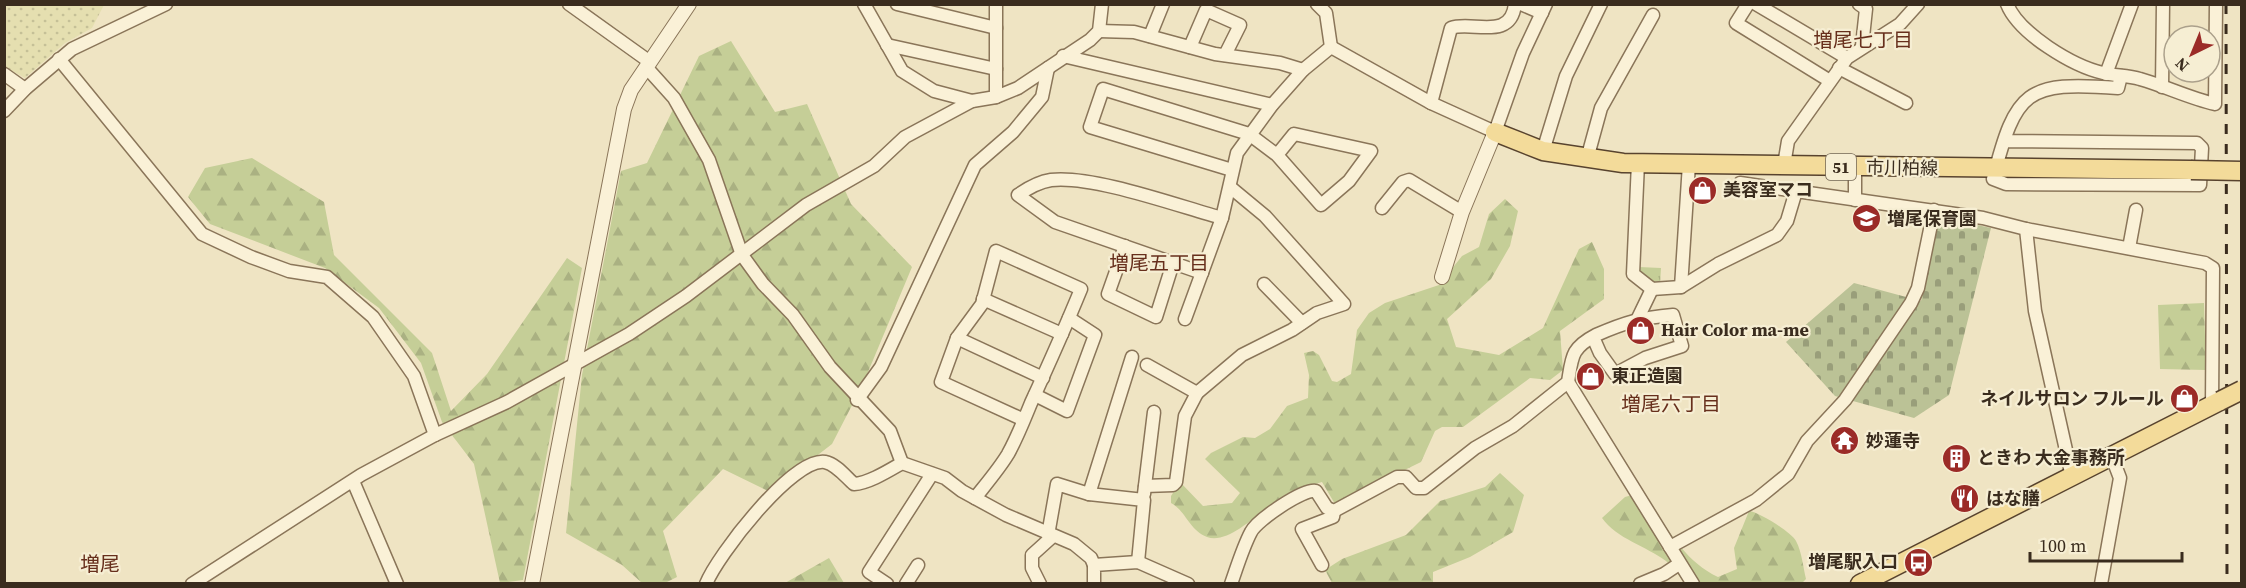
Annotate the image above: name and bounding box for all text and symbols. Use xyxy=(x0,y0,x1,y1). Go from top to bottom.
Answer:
north arrow xyxy=(2162,24,2222,84)
district label: 増尾七丁目 xyxy=(1813,26,1913,54)
text: N xyxy=(2170,53,2194,77)
road number: 51 xyxy=(1826,154,1856,180)
street label: 市川柏線 xyxy=(1866,154,1938,181)
shop icon: 美容室マコ xyxy=(1686,174,1718,206)
place label: 美容室マコ xyxy=(1723,177,1813,202)
school or university icon: 増尾保育園 xyxy=(1850,203,1882,235)
place label: 増尾保育園 xyxy=(1887,206,1977,231)
district label: 増尾五丁目 xyxy=(1109,249,1209,277)
shop icon: Hair Color ma-me xyxy=(1624,314,1656,346)
place label: Hair Color ma-me xyxy=(1661,317,1809,342)
shop icon: 東正造園 xyxy=(1574,360,1606,392)
place label: 東正造園 xyxy=(1611,363,1683,388)
shop icon: ネイルサロン フルール xyxy=(2169,383,2201,415)
place label: ネイルサロン フルール xyxy=(1980,386,2164,411)
district label: 増尾六丁目 xyxy=(1621,390,1721,418)
temple icon: 妙蓮寺 xyxy=(1829,425,1861,457)
place label: 妙蓮寺 xyxy=(1866,428,1920,453)
building icon: ときわ 大金事務所 xyxy=(1940,442,1972,474)
place label: ときわ 大金事務所 xyxy=(1977,445,2125,470)
restaurant icon: はな膳 xyxy=(1949,483,1981,515)
place label: はな膳 xyxy=(1986,486,2040,511)
scale bar xyxy=(2030,525,2182,563)
text: 100 m xyxy=(2039,533,2086,558)
bus stop icon: 増尾駅入口 xyxy=(1903,546,1935,578)
place label: 増尾駅入口 xyxy=(1808,549,1898,574)
district label: 増尾 xyxy=(80,550,120,578)

